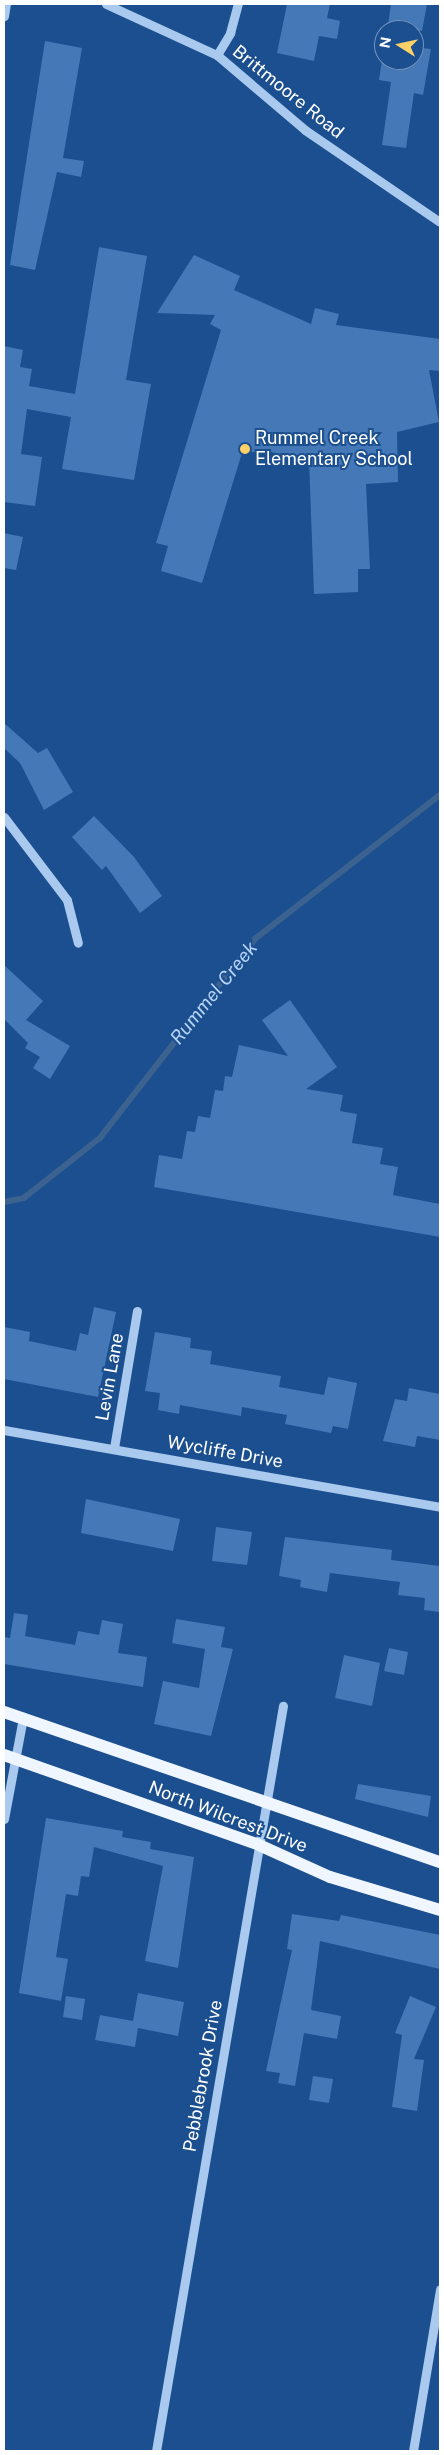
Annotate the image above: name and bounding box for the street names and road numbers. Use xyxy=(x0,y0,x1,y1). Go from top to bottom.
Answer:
street label: Brittmoore Road xyxy=(228,41,348,143)
street label: Levin Lane xyxy=(92,1331,128,1423)
street label: Wycliffe Drive xyxy=(165,1431,285,1473)
street label: North Wilcrest Drive xyxy=(145,1777,311,1857)
street label: Pebblebrook Drive xyxy=(179,1998,227,2154)

